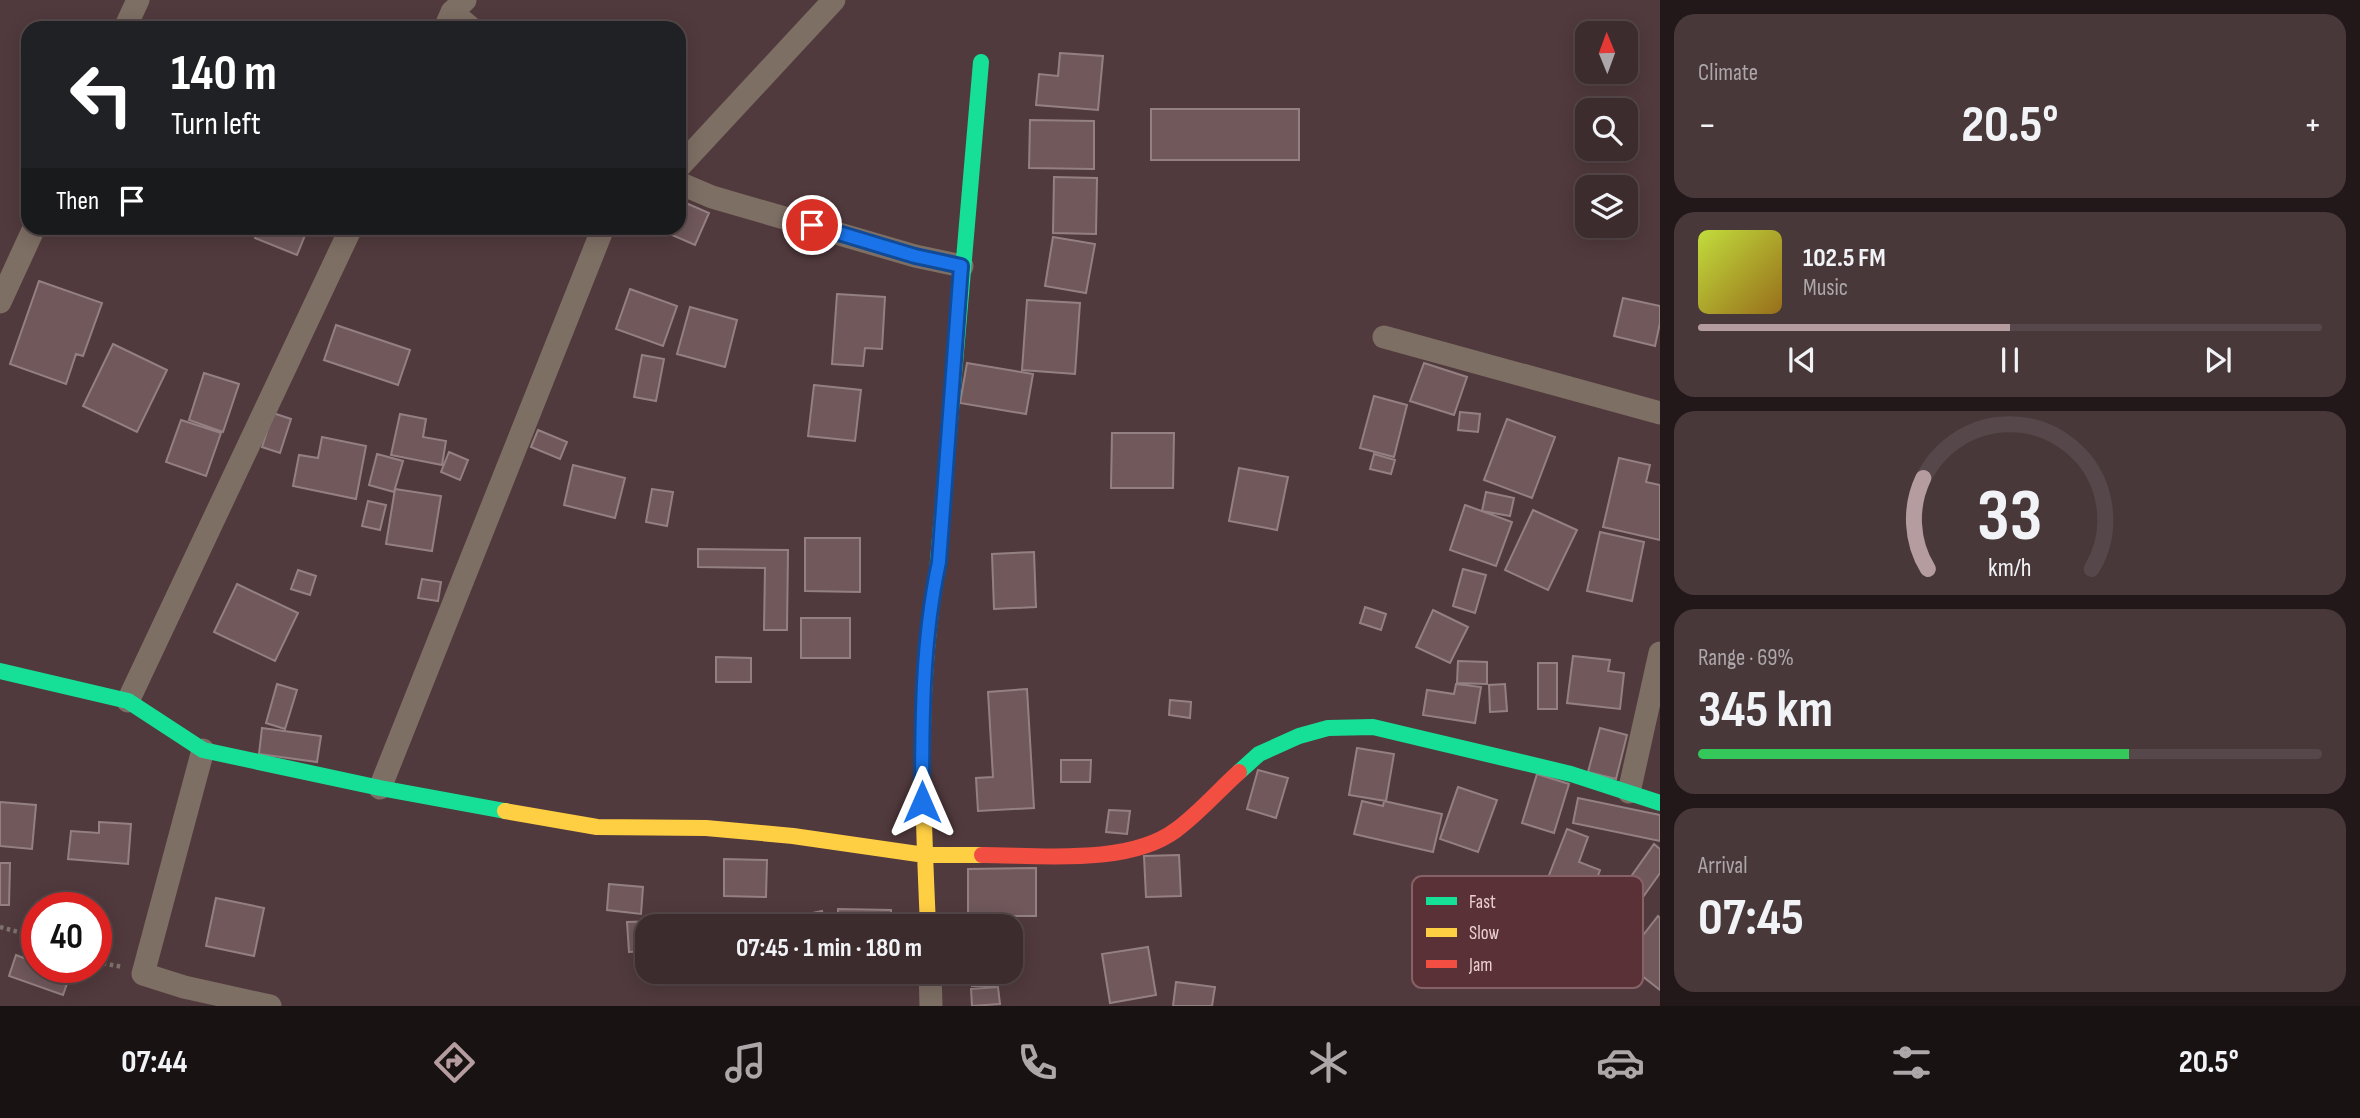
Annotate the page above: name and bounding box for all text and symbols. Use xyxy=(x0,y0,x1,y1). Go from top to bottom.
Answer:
north arrow xyxy=(1575,21,1638,84)
map controls xyxy=(1575,21,1638,238)
text: 140 m xyxy=(171,45,277,104)
icon: left xyxy=(56,49,147,140)
text: Climate xyxy=(1698,59,1758,87)
text: 20.5° xyxy=(1961,94,2059,157)
button: search xyxy=(1575,98,1638,161)
text: − xyxy=(1698,103,1717,148)
text: + xyxy=(2303,103,2322,148)
text: Turn left xyxy=(171,105,261,144)
button: layers xyxy=(1575,175,1638,238)
icon: arrive xyxy=(113,182,151,220)
text: Then xyxy=(56,186,99,217)
pin xyxy=(782,195,842,255)
icon: arrive xyxy=(793,206,831,244)
text: 102.5 FM xyxy=(1803,243,1886,274)
text: Music xyxy=(1803,274,1848,302)
icon: previous xyxy=(1783,341,1821,379)
icon: pause xyxy=(1991,341,2029,379)
icon: next xyxy=(2199,341,2237,379)
text: 33 xyxy=(1977,473,2043,561)
text: km/h xyxy=(1988,553,2032,584)
text: Range · 69% xyxy=(1698,644,1794,672)
text: 345 km xyxy=(1698,679,1833,742)
position arrow xyxy=(885,765,959,839)
text: Arrival xyxy=(1698,852,1747,880)
legend xyxy=(1412,876,1643,988)
text: 07:45 xyxy=(1698,887,1804,950)
text: Fast xyxy=(1469,891,1496,914)
speed limit sign: 40 xyxy=(21,892,112,983)
text: Slow xyxy=(1469,922,1499,945)
text: 07:45 · 1 min · 180 m xyxy=(736,933,922,964)
text: Jam xyxy=(1468,954,1492,977)
icon: directions xyxy=(430,1038,479,1087)
icon: music xyxy=(721,1038,770,1087)
icon: phone xyxy=(1013,1038,1062,1087)
icon: climate xyxy=(1304,1038,1353,1087)
icon: car xyxy=(1596,1038,1645,1087)
icon: filters xyxy=(1887,1038,1936,1087)
text: 07:44 xyxy=(121,1043,187,1082)
text: 20.5° xyxy=(2179,1043,2239,1082)

